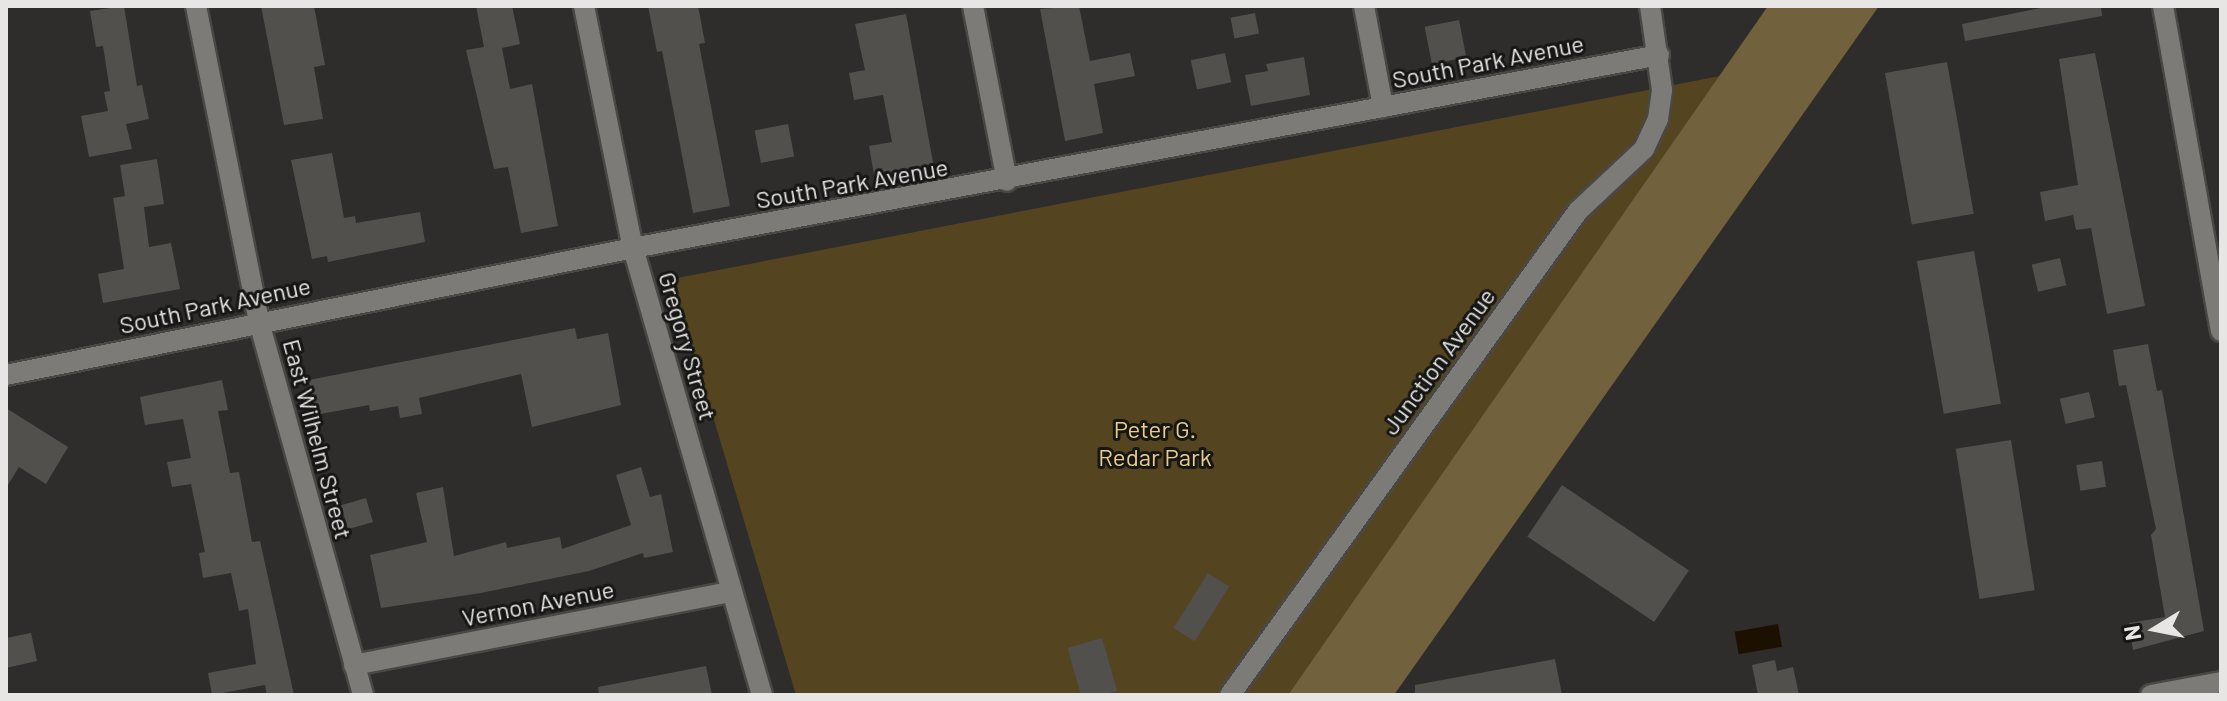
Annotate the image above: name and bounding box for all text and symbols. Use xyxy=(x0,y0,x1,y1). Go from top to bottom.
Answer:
street label: South Park Avenue xyxy=(1390,28,1586,94)
street label: South Park Avenue xyxy=(754,152,950,214)
street label: Gregory Street xyxy=(653,269,723,423)
street label: South Park Avenue xyxy=(117,271,313,339)
street label: Junction Avenue xyxy=(1375,282,1501,440)
street label: East Wilhelm Street xyxy=(277,336,359,542)
park label: Peter G. Redar Park xyxy=(1098,415,1212,471)
street label: Vernon Avenue xyxy=(459,574,617,632)
north arrow xyxy=(2115,589,2195,669)
text: N xyxy=(2117,624,2145,643)

